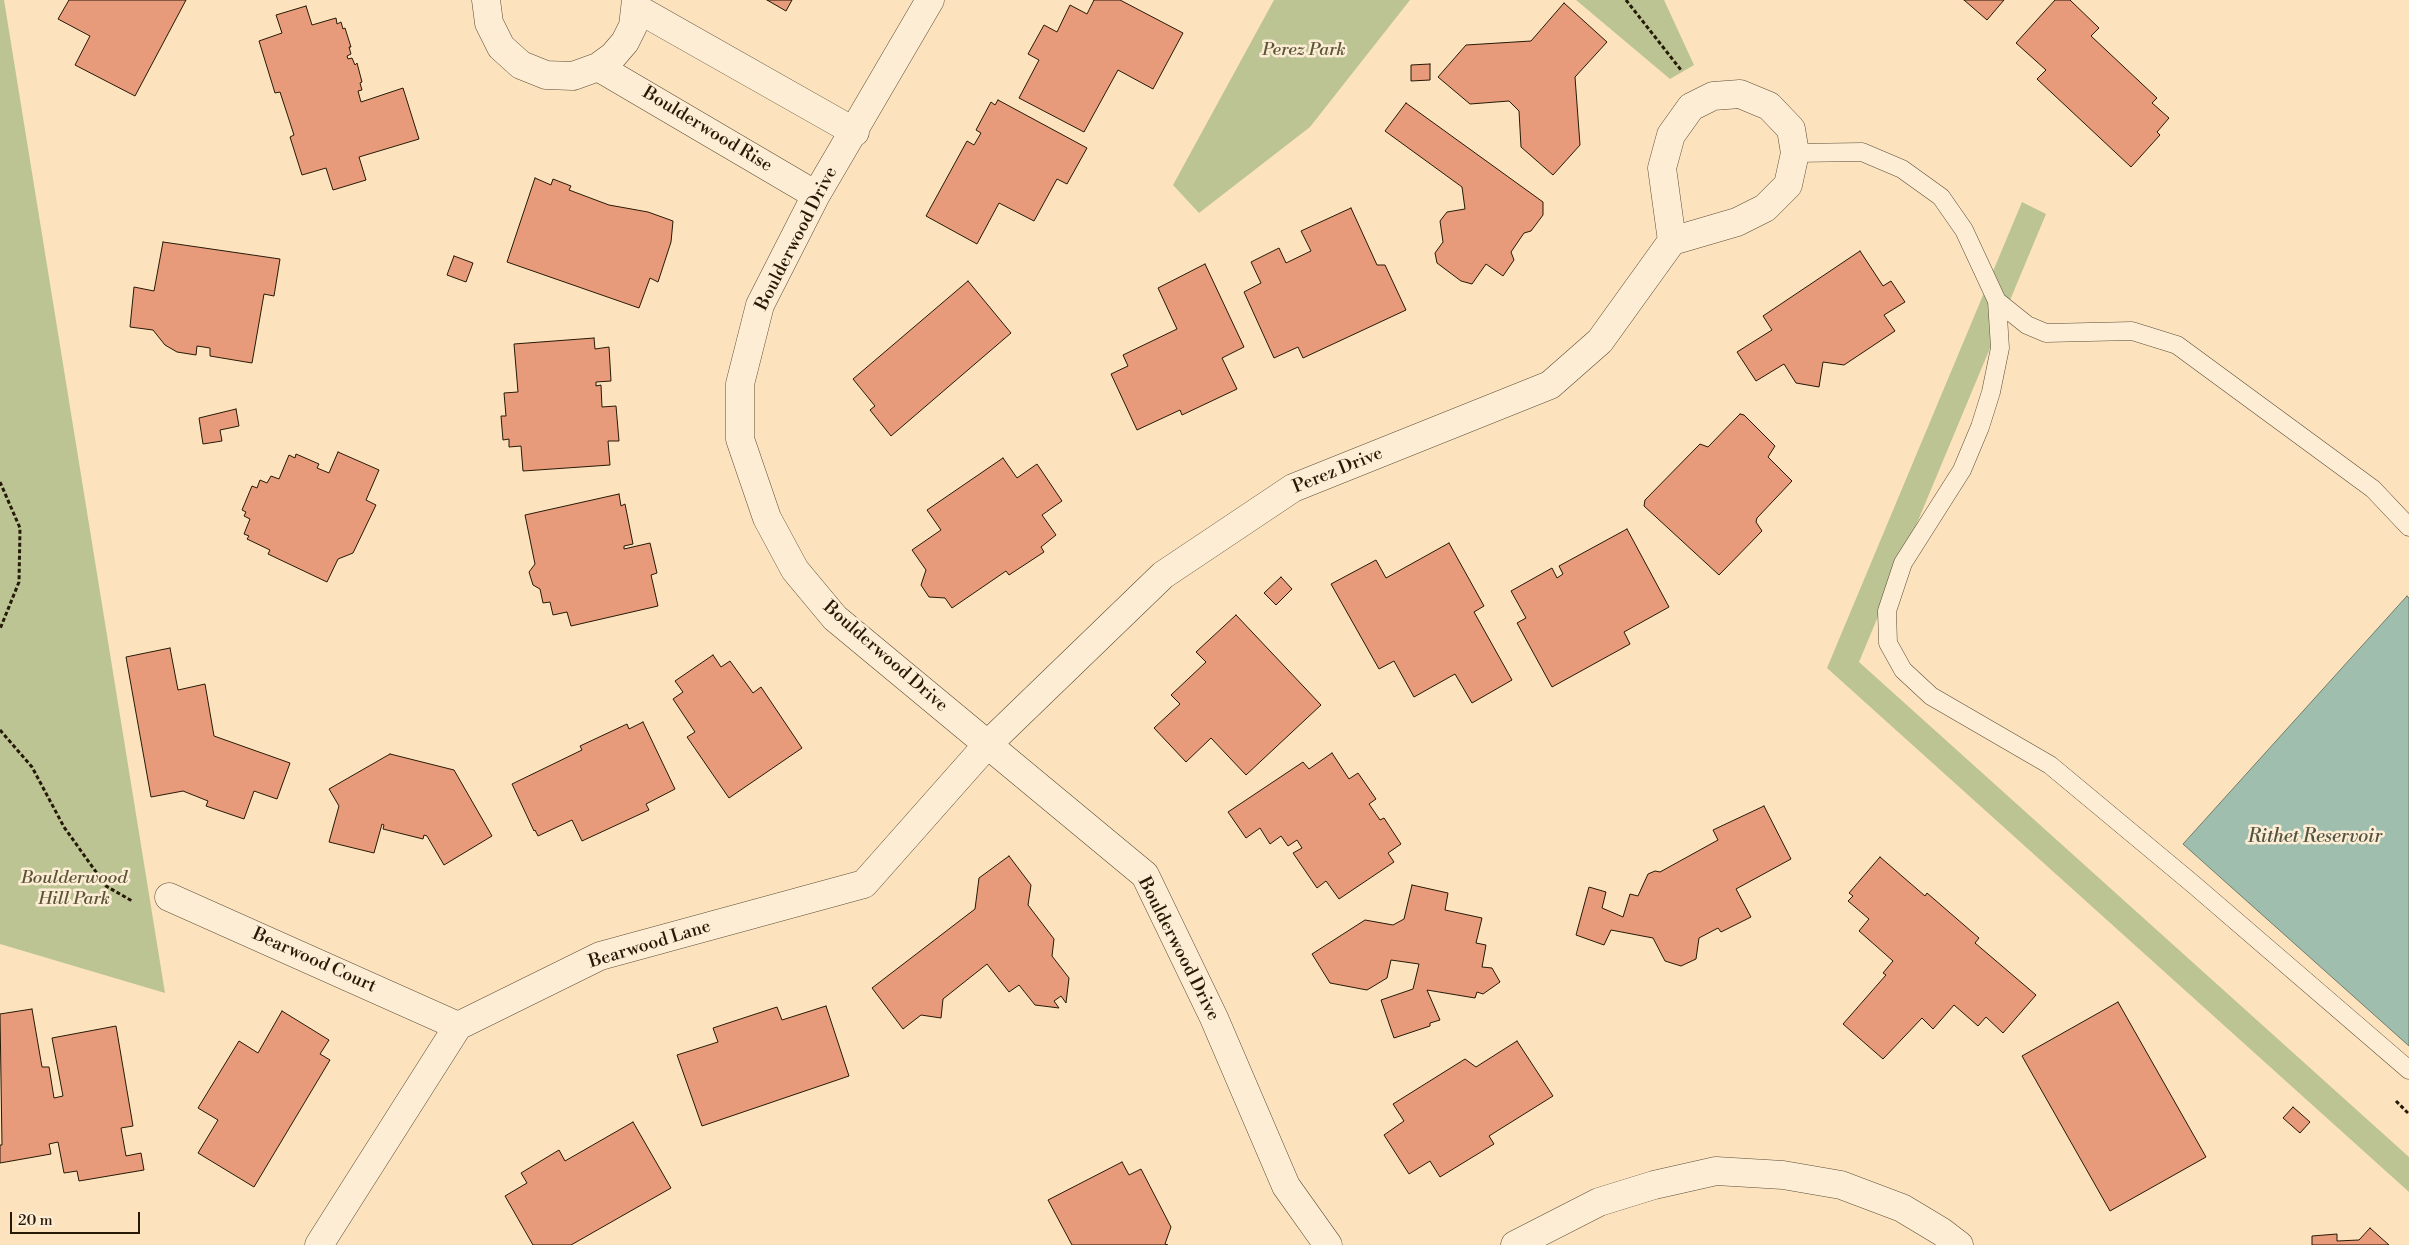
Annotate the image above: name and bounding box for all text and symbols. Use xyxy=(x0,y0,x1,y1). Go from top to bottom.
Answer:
park label: Perez Park xyxy=(1262,40,1346,62)
street label: Boulderwood Rise xyxy=(638,83,776,177)
street label: Boulderwood Drive xyxy=(751,164,843,314)
street label: Perez Drive xyxy=(1290,443,1386,499)
street label: Boulderwood Drive xyxy=(818,597,952,717)
water label: Rithet Reservoir xyxy=(2248,826,2382,848)
park label: Boulderwood Hill Park xyxy=(21,868,127,911)
street label: Boulderwood Drive xyxy=(1132,874,1224,1024)
street label: Bearwood Lane xyxy=(586,916,714,974)
street label: Bearwood Court xyxy=(249,924,379,998)
scale bar xyxy=(12,1202,142,1234)
text: 20 m xyxy=(18,1211,53,1230)

